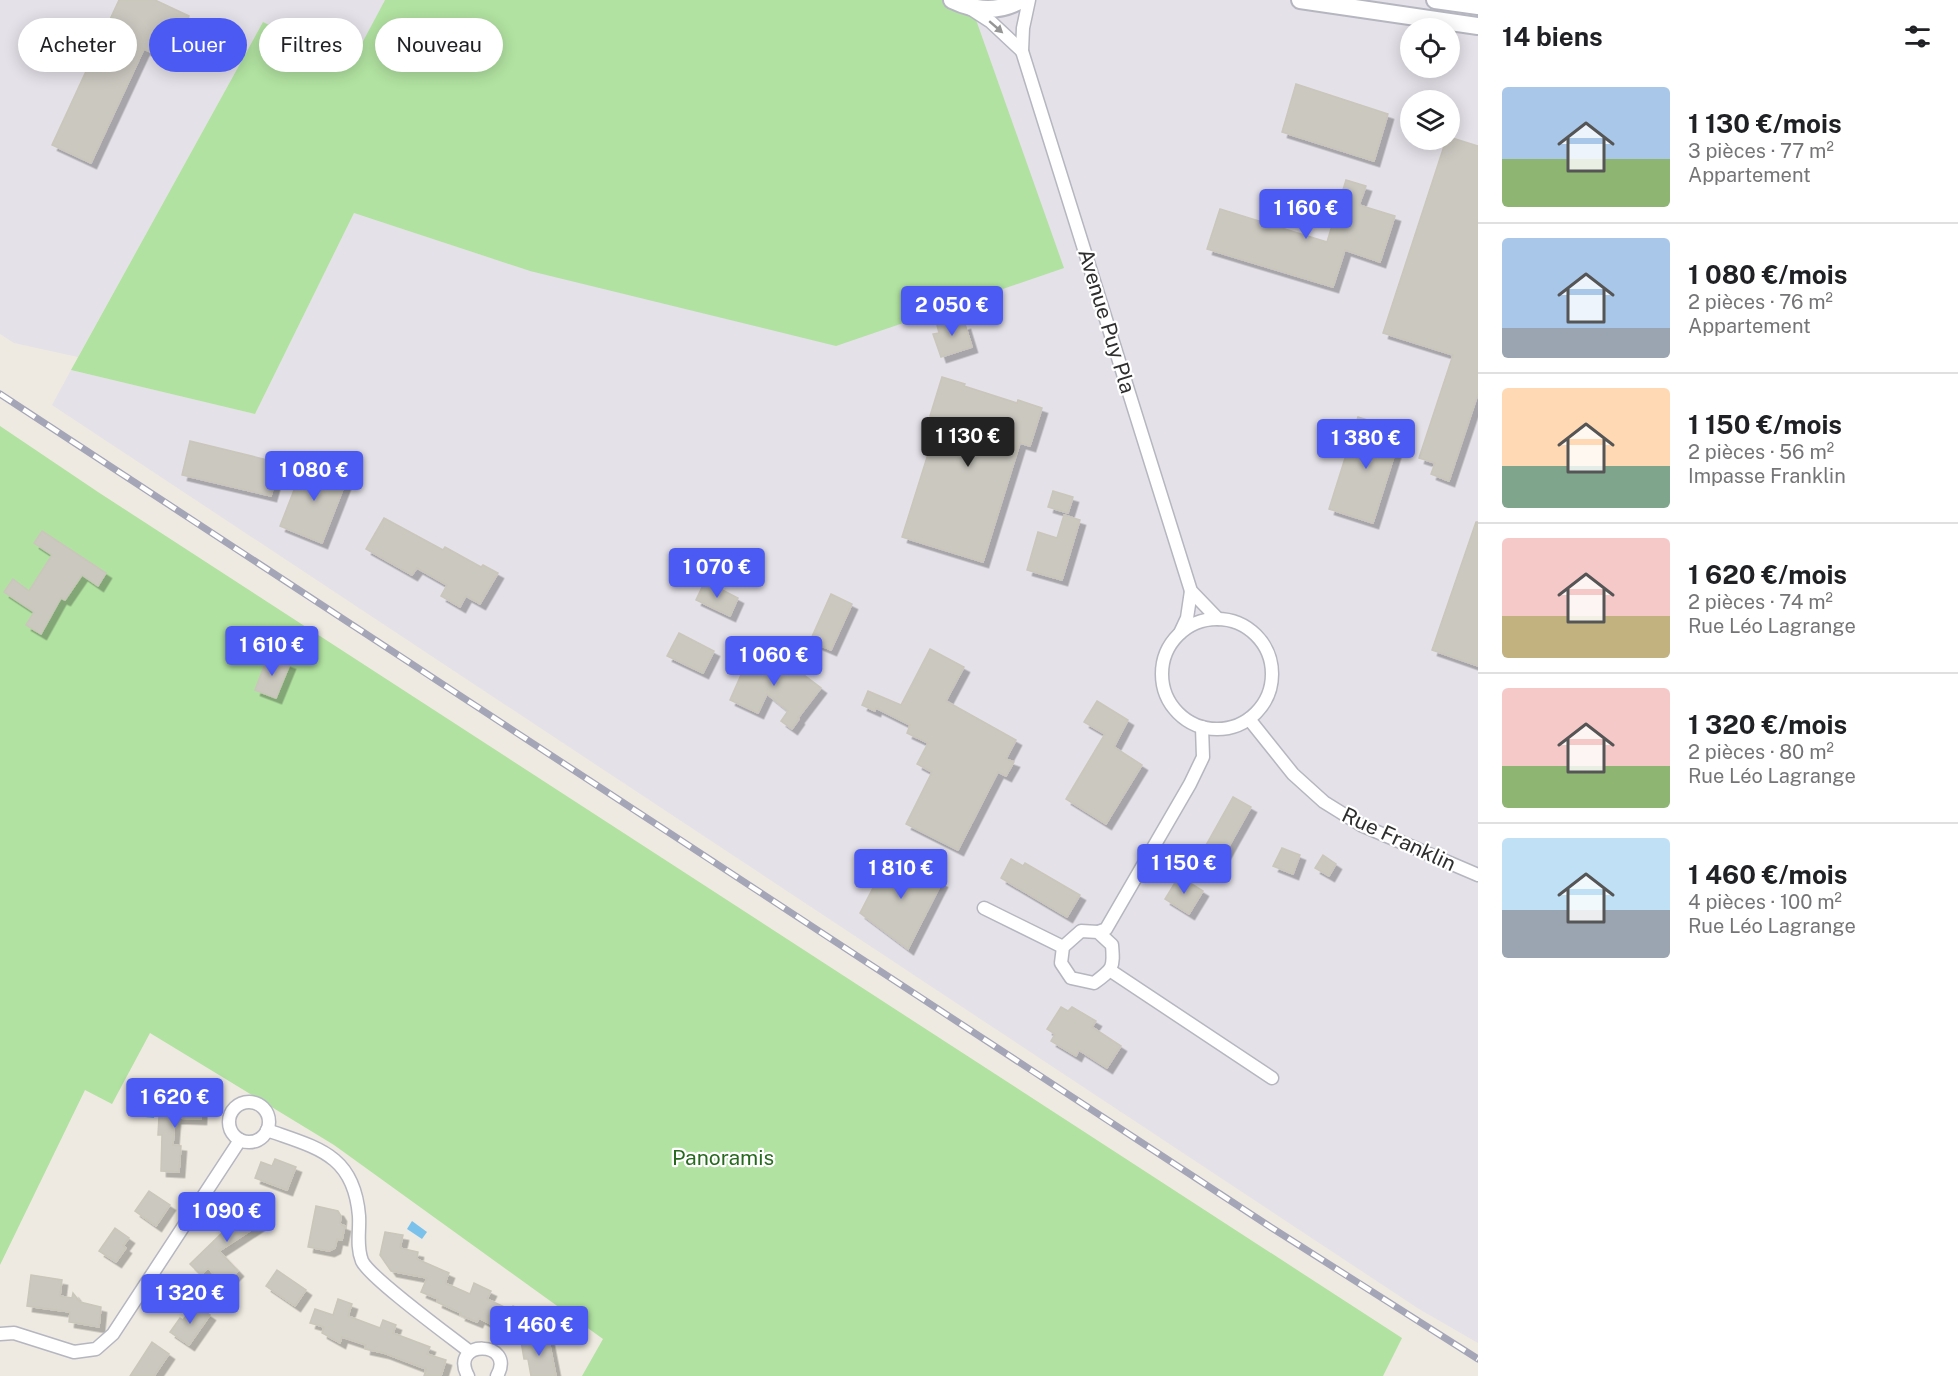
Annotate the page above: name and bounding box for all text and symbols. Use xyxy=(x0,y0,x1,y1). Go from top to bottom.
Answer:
chip: Acheter xyxy=(18,18,137,72)
chip: Louer xyxy=(149,18,247,72)
chip: Filtres xyxy=(259,18,363,72)
chip: Nouveau xyxy=(375,18,503,72)
map controls xyxy=(1400,18,1460,150)
button: locate xyxy=(1400,18,1460,78)
one-way arrow xyxy=(988,20,1003,33)
icon: filters xyxy=(1901,20,1934,53)
text: 14 biens xyxy=(1502,21,1603,52)
button: layers xyxy=(1400,90,1460,150)
text: 1 130 €/mois xyxy=(1688,108,1842,139)
icon: home xyxy=(1550,111,1622,183)
text: 3 pièces · 77 m² xyxy=(1688,139,1834,163)
text: Appartement xyxy=(1688,163,1811,187)
pin: 1 160 € xyxy=(1251,189,1361,240)
text: 1 160 € xyxy=(1273,196,1339,220)
street label: Avenue Puy Pla xyxy=(1073,246,1141,396)
text: 1 080 €/mois xyxy=(1688,259,1847,290)
icon: home xyxy=(1550,262,1622,334)
pin: 2 050 € xyxy=(897,286,1007,337)
text: 2 pièces · 76 m² xyxy=(1688,290,1833,314)
text: 2 050 € xyxy=(915,293,989,317)
text: Appartement xyxy=(1688,314,1811,338)
text: 1 150 €/mois xyxy=(1688,409,1842,440)
icon: home xyxy=(1550,412,1622,484)
pin: 1 130 € xyxy=(913,417,1023,468)
pin: 1 380 € xyxy=(1311,419,1421,470)
text: 1 130 € xyxy=(935,424,1001,448)
text: 1 380 € xyxy=(1331,426,1401,450)
text: 2 pièces · 56 m² xyxy=(1688,440,1834,464)
pin: 1 080 € xyxy=(259,451,369,502)
text: 1 080 € xyxy=(279,458,349,482)
text: Impasse Franklin xyxy=(1688,464,1846,488)
pin: 1 070 € xyxy=(662,548,772,599)
text: 1 070 € xyxy=(683,555,751,579)
text: 1 620 €/mois xyxy=(1688,559,1847,590)
icon: home xyxy=(1550,562,1622,634)
text: 2 pièces · 74 m² xyxy=(1688,590,1833,614)
text: Rue Léo Lagrange xyxy=(1688,614,1856,638)
pin: 1 610 € xyxy=(217,626,327,677)
text: 1 610 € xyxy=(239,633,305,657)
pin: 1 060 € xyxy=(719,636,829,687)
text: 1 060 € xyxy=(739,643,809,667)
text: 1 320 €/mois xyxy=(1688,709,1847,740)
icon: home xyxy=(1550,712,1622,784)
text: 2 pièces · 80 m² xyxy=(1688,740,1834,764)
text: Rue Léo Lagrange xyxy=(1688,764,1856,788)
street label: Rue Franklin xyxy=(1338,802,1460,876)
pin: 1 150 € xyxy=(1129,844,1239,895)
pin: 1 810 € xyxy=(846,849,956,900)
text: 1 150 € xyxy=(1151,851,1217,875)
text: 1 810 € xyxy=(868,856,934,880)
text: 1 460 €/mois xyxy=(1688,859,1848,890)
icon: home xyxy=(1550,862,1622,934)
text: 4 pièces · 100 m² xyxy=(1688,890,1842,914)
text: Rue Léo Lagrange xyxy=(1688,914,1856,938)
pin: 1 620 € xyxy=(120,1078,230,1129)
text: 1 620 € xyxy=(140,1085,210,1109)
park label: Panoramis xyxy=(672,1145,774,1170)
pin: 1 090 € xyxy=(172,1192,282,1243)
text: 1 090 € xyxy=(192,1199,262,1223)
pin: 1 320 € xyxy=(135,1274,245,1325)
text: 1 320 € xyxy=(155,1281,225,1305)
pin: 1 460 € xyxy=(484,1306,594,1357)
text: 1 460 € xyxy=(504,1313,574,1337)

